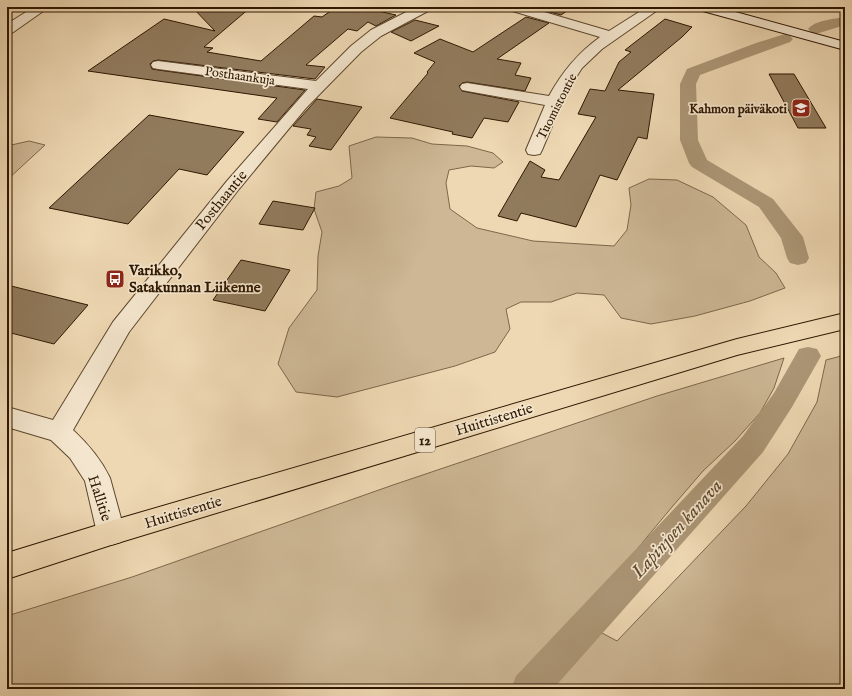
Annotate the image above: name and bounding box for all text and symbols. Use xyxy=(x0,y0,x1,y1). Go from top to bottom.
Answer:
street label: Posthaankuja xyxy=(204,63,276,90)
street label: Tuomistontie xyxy=(533,71,581,143)
school or university icon: Kahmon päiväkoti xyxy=(790,97,812,119)
place label: Kahmon päiväkoti xyxy=(689,101,788,118)
street label: Posthaantie xyxy=(191,166,251,234)
place label: Varikko, Satakunnan Liikenne xyxy=(128,261,261,297)
bus stop icon: Varikko, Satakunnan Liikenne xyxy=(104,268,126,290)
street label: Huittistentie xyxy=(453,399,535,440)
road number: 12 xyxy=(415,428,435,452)
street label: Hallitie xyxy=(83,473,116,524)
water label: Lapinjoen kanava xyxy=(626,475,728,584)
street label: Huittistentie xyxy=(142,492,224,533)

